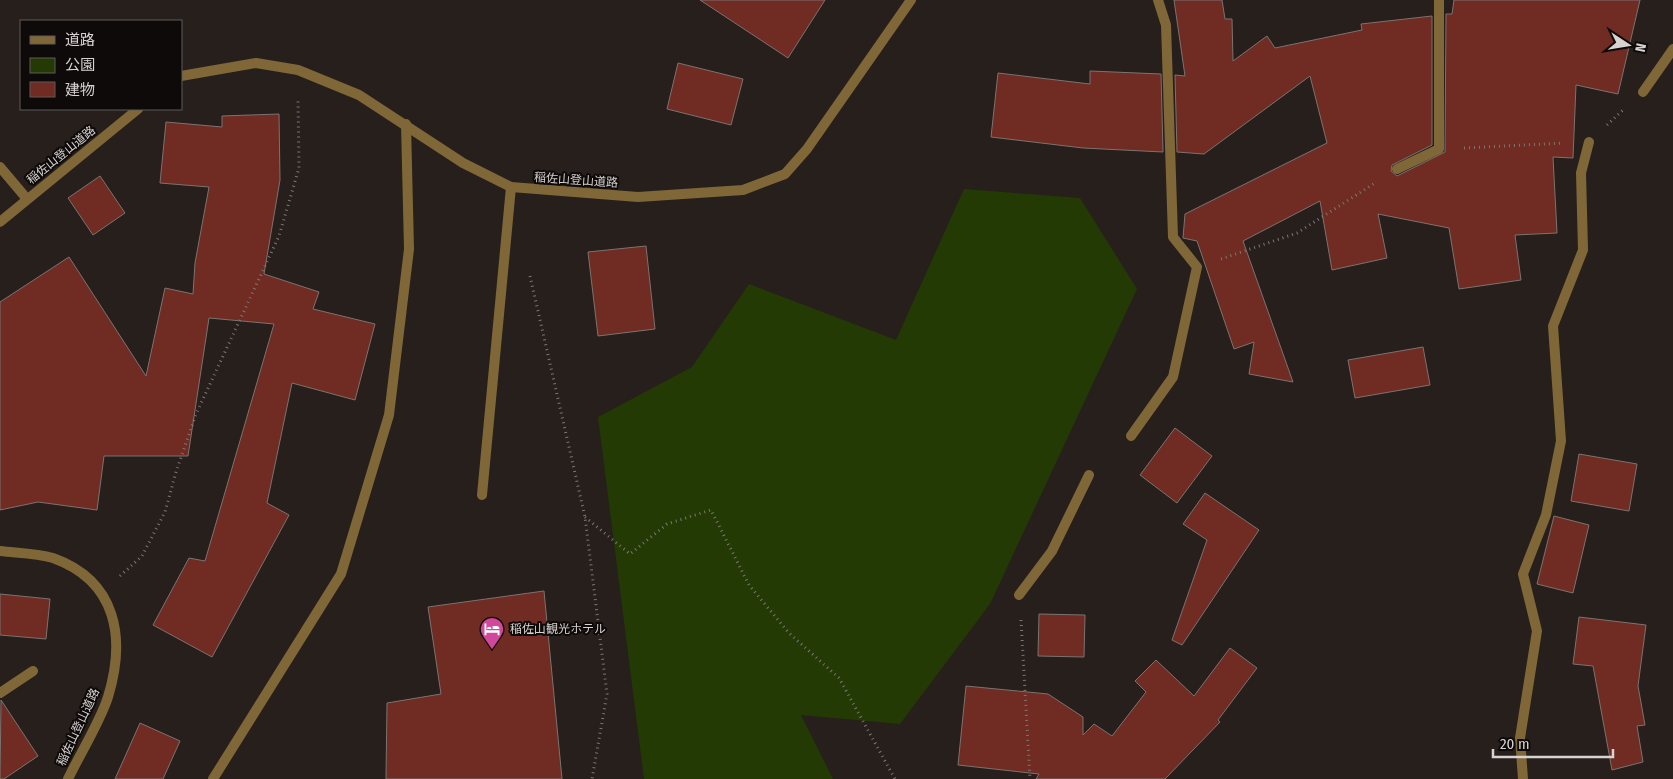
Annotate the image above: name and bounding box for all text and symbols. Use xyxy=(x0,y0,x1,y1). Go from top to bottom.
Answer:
legend xyxy=(20,20,182,110)
north arrow xyxy=(1603,20,1653,70)
text: 道路 xyxy=(65,31,95,49)
text: N xyxy=(1631,42,1649,53)
text: 公園 xyxy=(65,56,95,74)
text: 建物 xyxy=(65,81,95,99)
street label: 稲佐山登山道路 xyxy=(24,123,98,187)
street label: 稲佐山登山道路 xyxy=(534,170,618,190)
hotel icon: 稲佐山観光ホテル xyxy=(479,616,505,650)
place label: 稲佐山観光ホテル xyxy=(510,622,606,636)
street label: 稲佐山登山道路 xyxy=(54,686,102,768)
scale bar xyxy=(1493,726,1613,758)
text: 20 m xyxy=(1500,735,1530,753)

